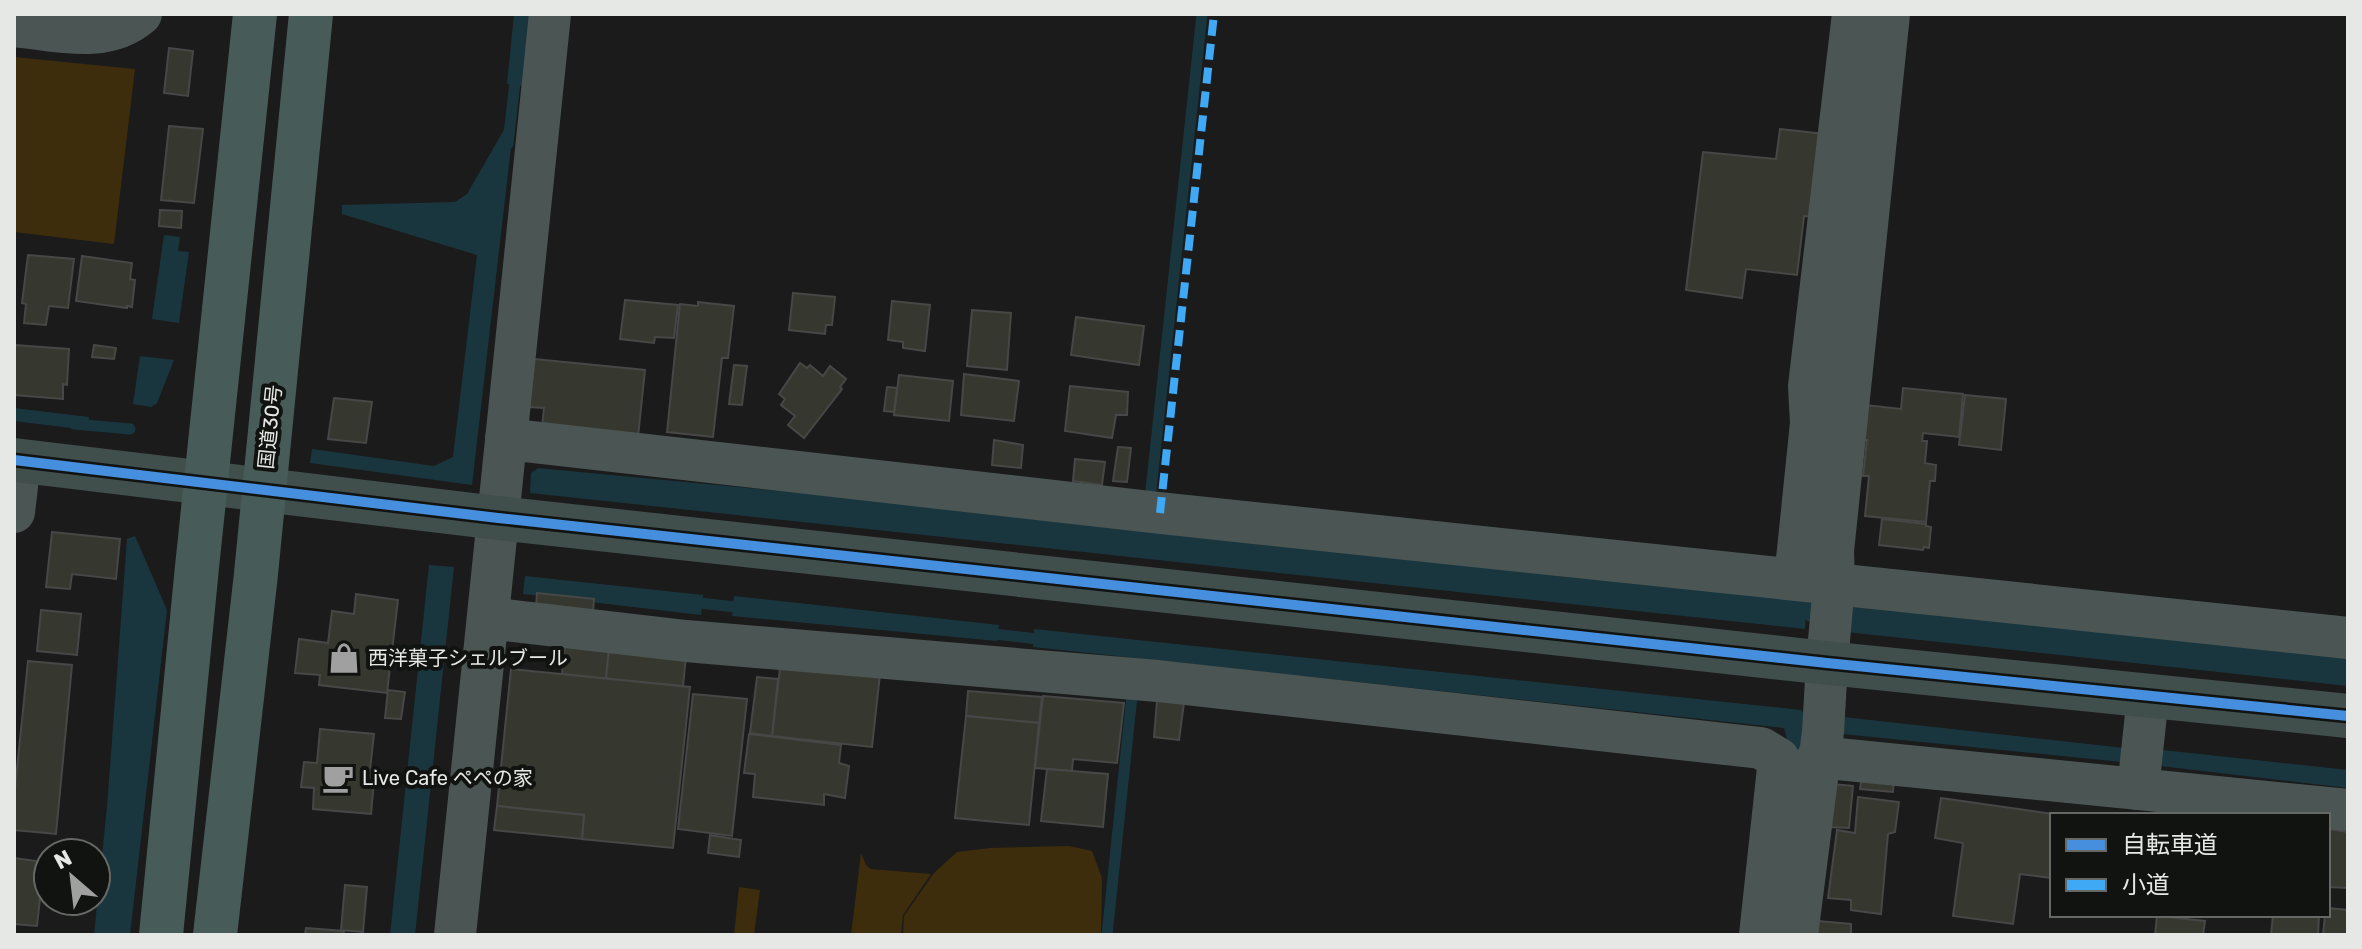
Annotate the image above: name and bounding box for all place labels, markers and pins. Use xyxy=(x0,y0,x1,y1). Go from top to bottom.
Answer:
shop icon: 西洋菓子シェルブール xyxy=(327,641,361,675)
place label: 西洋菓子シェルブール xyxy=(368,646,568,670)
cafe icon: Live Cafe ペペの家 xyxy=(321,761,355,795)
place label: Live Cafe ペペの家 xyxy=(362,766,533,790)

